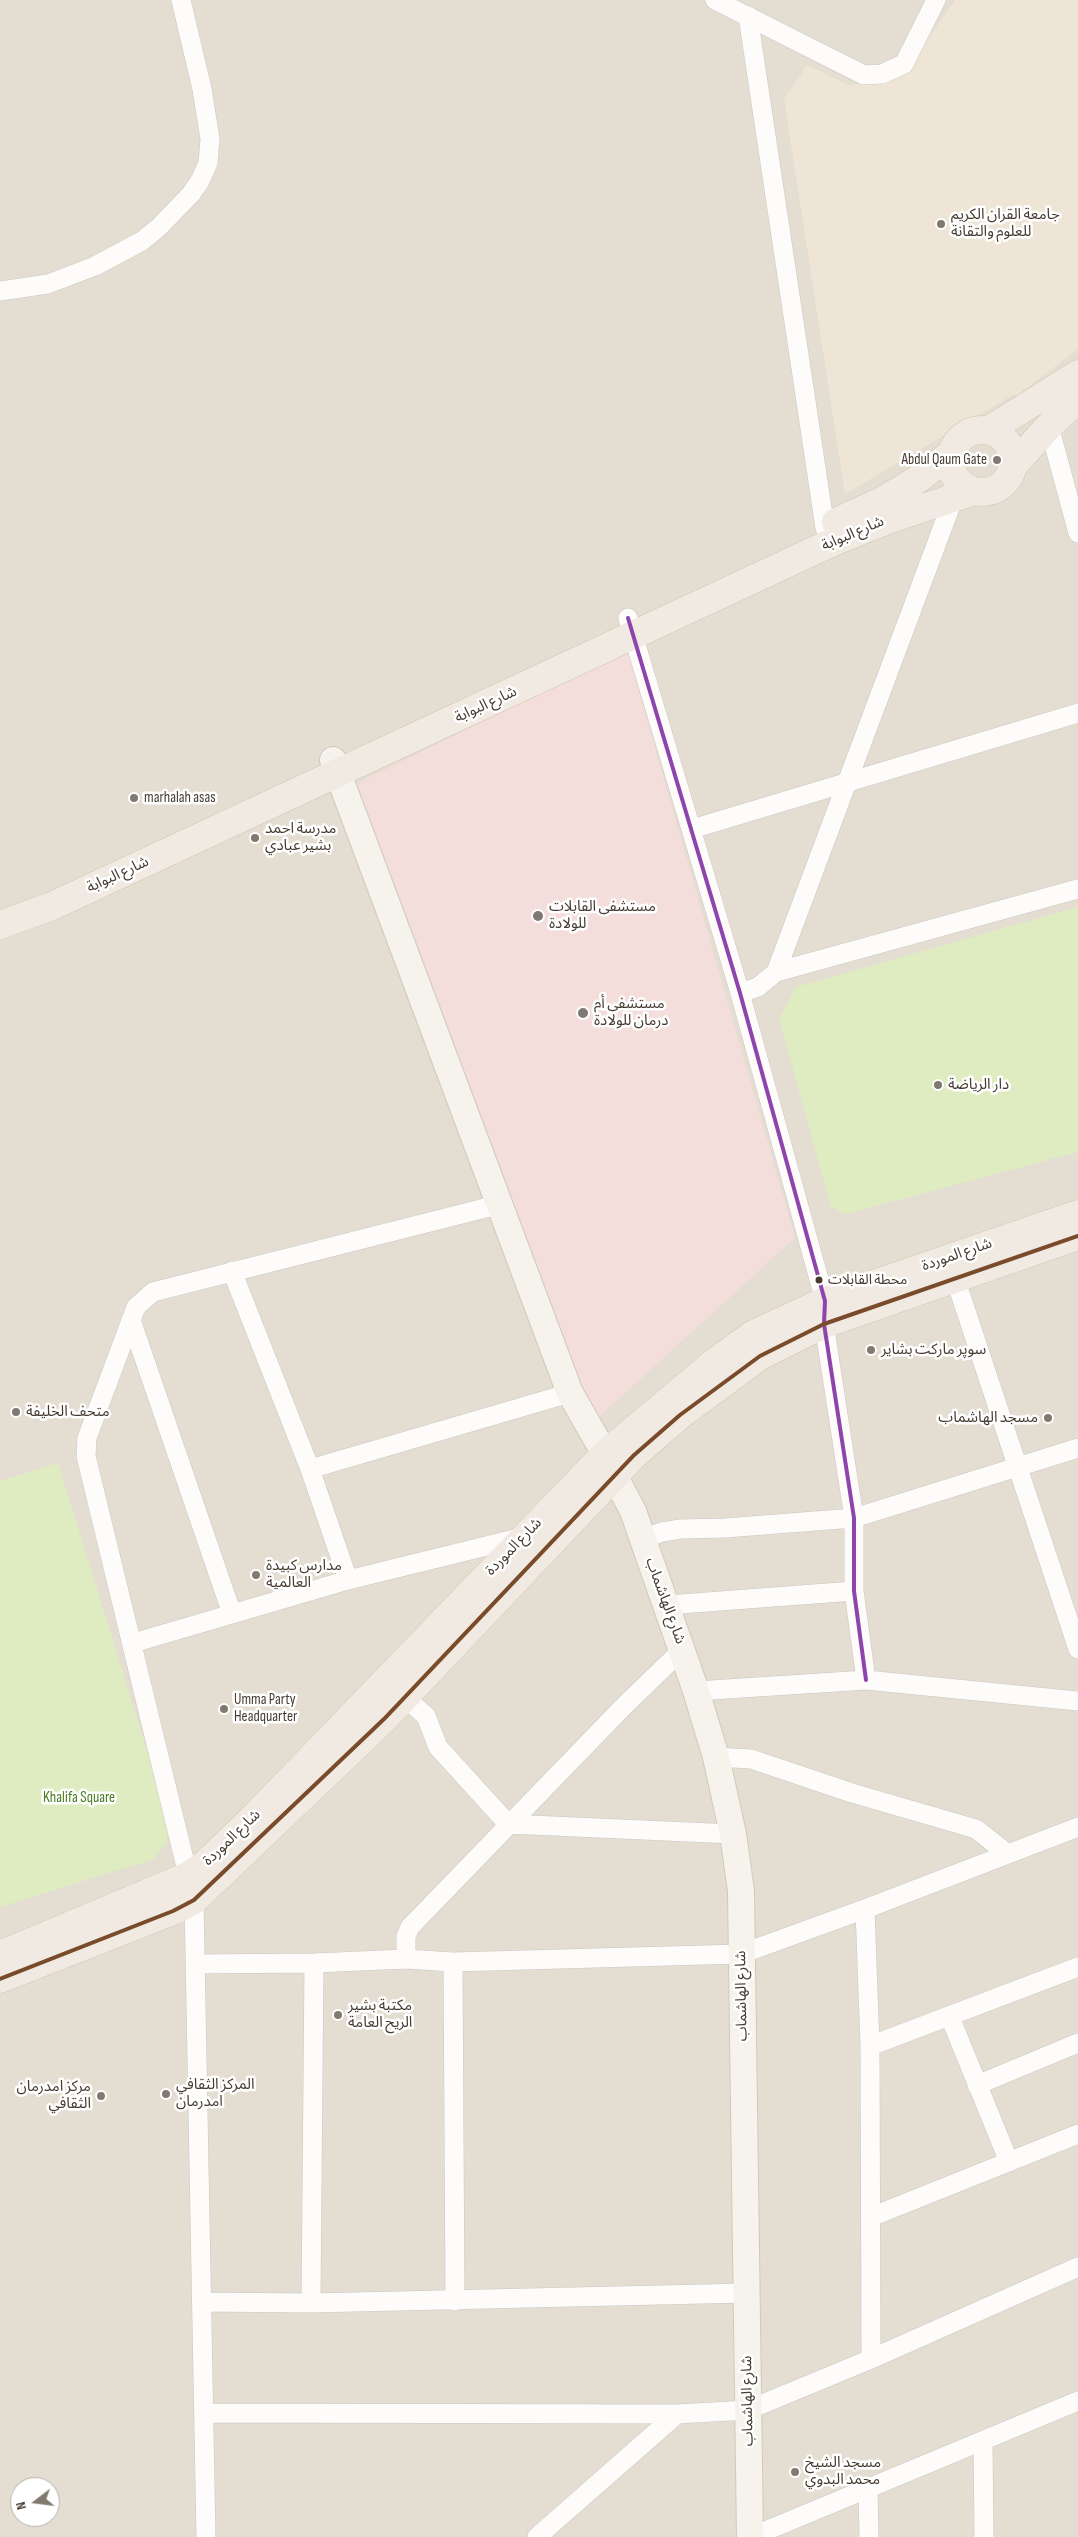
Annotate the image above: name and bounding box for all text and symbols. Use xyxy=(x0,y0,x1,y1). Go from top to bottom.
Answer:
place label: جامعة القران الكريم للعلوم والتقانة xyxy=(951,206,1060,241)
marker: جامعة القران الكريم للعلوم والتقانة xyxy=(935,218,947,230)
place label: Abdul Qaum Gate xyxy=(901,451,987,469)
marker: Abdul Qaum Gate xyxy=(991,454,1003,466)
street label: شارع البوابة xyxy=(819,513,887,555)
street label: شارع البوابة xyxy=(452,683,520,727)
place label: marhalah asas xyxy=(144,789,216,807)
marker: marhalah asas xyxy=(128,792,140,804)
place label: مدرسة احمد بشير عبادي xyxy=(265,820,336,855)
marker: مدرسة احمد بشير عبادي xyxy=(249,832,261,844)
street label: شارع البوابة xyxy=(84,853,152,897)
place label: مستشفى القابلات للولادة xyxy=(549,898,656,933)
marker: مستشفى القابلات للولادة xyxy=(531,909,545,923)
place label: مستشفى أم درمان للولادة xyxy=(594,995,668,1030)
marker: مستشفى أم درمان للولادة xyxy=(576,1006,590,1020)
place label: دار الرياضة xyxy=(948,1076,1009,1094)
marker: دار الرياضة xyxy=(932,1079,944,1091)
street label: شارع الموردة xyxy=(919,1235,995,1275)
place label: محطة القابلات xyxy=(828,1272,907,1288)
marker: محطة القابلات xyxy=(814,1275,824,1285)
place label: سوپر مارکت بشاير xyxy=(881,1341,986,1359)
marker: سوپر مارکت بشاير xyxy=(865,1344,877,1356)
place label: متحف الخليفة xyxy=(26,1403,110,1421)
marker: متحف الخليفة xyxy=(10,1406,22,1418)
place label: مسجد الهاشماب xyxy=(938,1409,1038,1427)
marker: مسجد الهاشماب xyxy=(1042,1412,1054,1424)
street label: شارع الموردة xyxy=(482,1514,546,1580)
street label: شارع الهاشماب xyxy=(641,1555,689,1647)
place label: مدارس كبيدة العالمية xyxy=(266,1557,342,1592)
marker: مدارس كبيدة العالمية xyxy=(250,1569,262,1581)
place label: Umma Party Headquarter xyxy=(234,1691,297,1726)
marker: Umma Party Headquarter xyxy=(218,1703,230,1715)
park label: Khalifa Square xyxy=(43,1789,115,1807)
street label: شارع الموردة xyxy=(199,1806,265,1870)
street label: شارع الهاشماب xyxy=(732,1950,752,2042)
place label: مكتبة بشير الريح العامة xyxy=(348,1997,412,2032)
marker: مكتبة بشير الريح العامة xyxy=(332,2009,344,2021)
place label: المركز الثقافي امدرمان xyxy=(176,2076,255,2111)
place label: مركز امدرمان الثقافي xyxy=(16,2078,91,2113)
marker: المركز الثقافي امدرمان xyxy=(160,2088,172,2100)
marker: مركز امدرمان الثقافي xyxy=(95,2090,107,2102)
street label: شارع الهاشماب xyxy=(738,2355,758,2447)
place label: مسجد الشيخ محمد البدوي xyxy=(805,2454,881,2489)
marker: مسجد الشيخ محمد البدوي xyxy=(789,2466,801,2478)
north arrow xyxy=(10,2477,60,2527)
text: N xyxy=(12,2500,30,2512)

